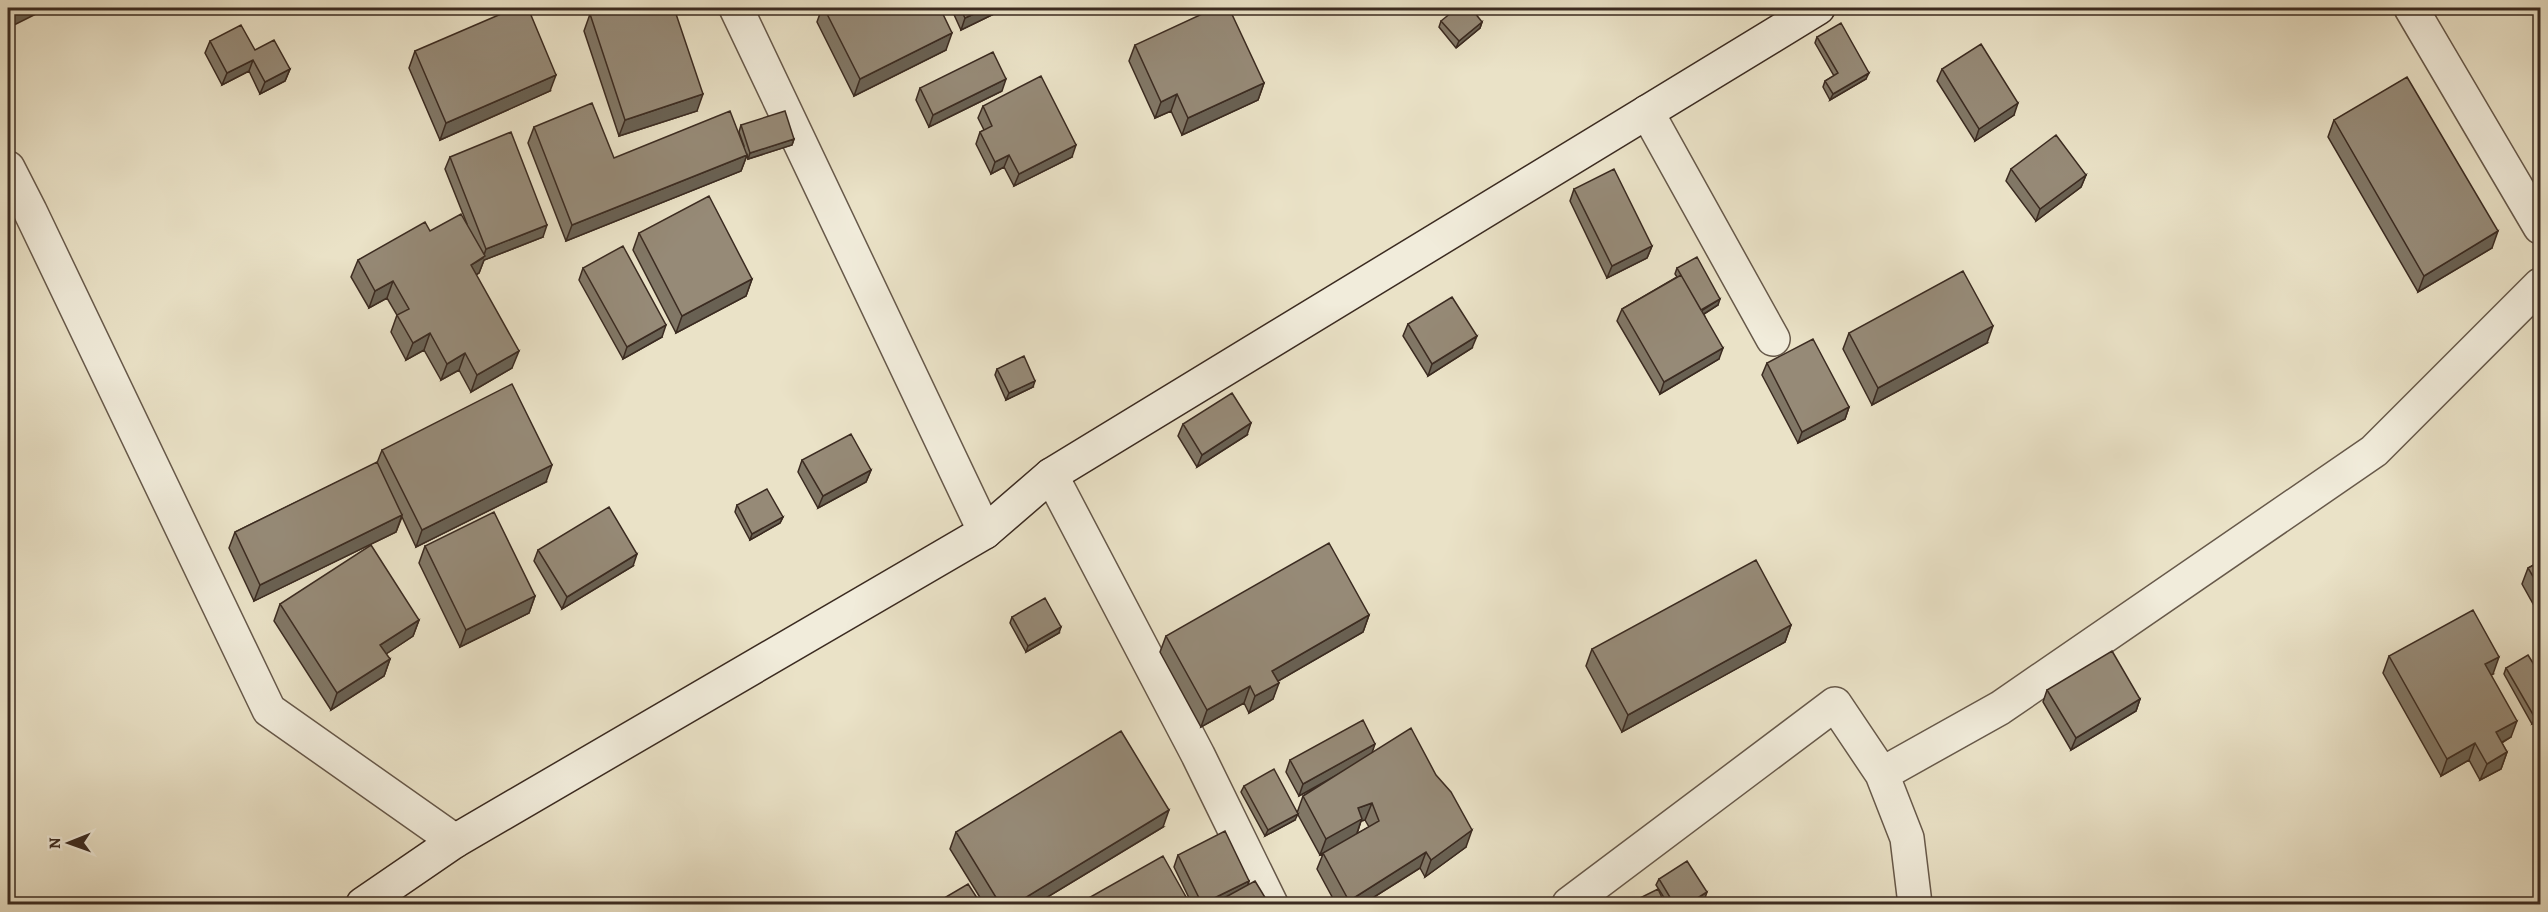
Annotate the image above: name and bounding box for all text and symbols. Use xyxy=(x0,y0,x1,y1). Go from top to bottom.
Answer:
north arrow xyxy=(39,813,99,873)
text: N xyxy=(44,837,66,849)

